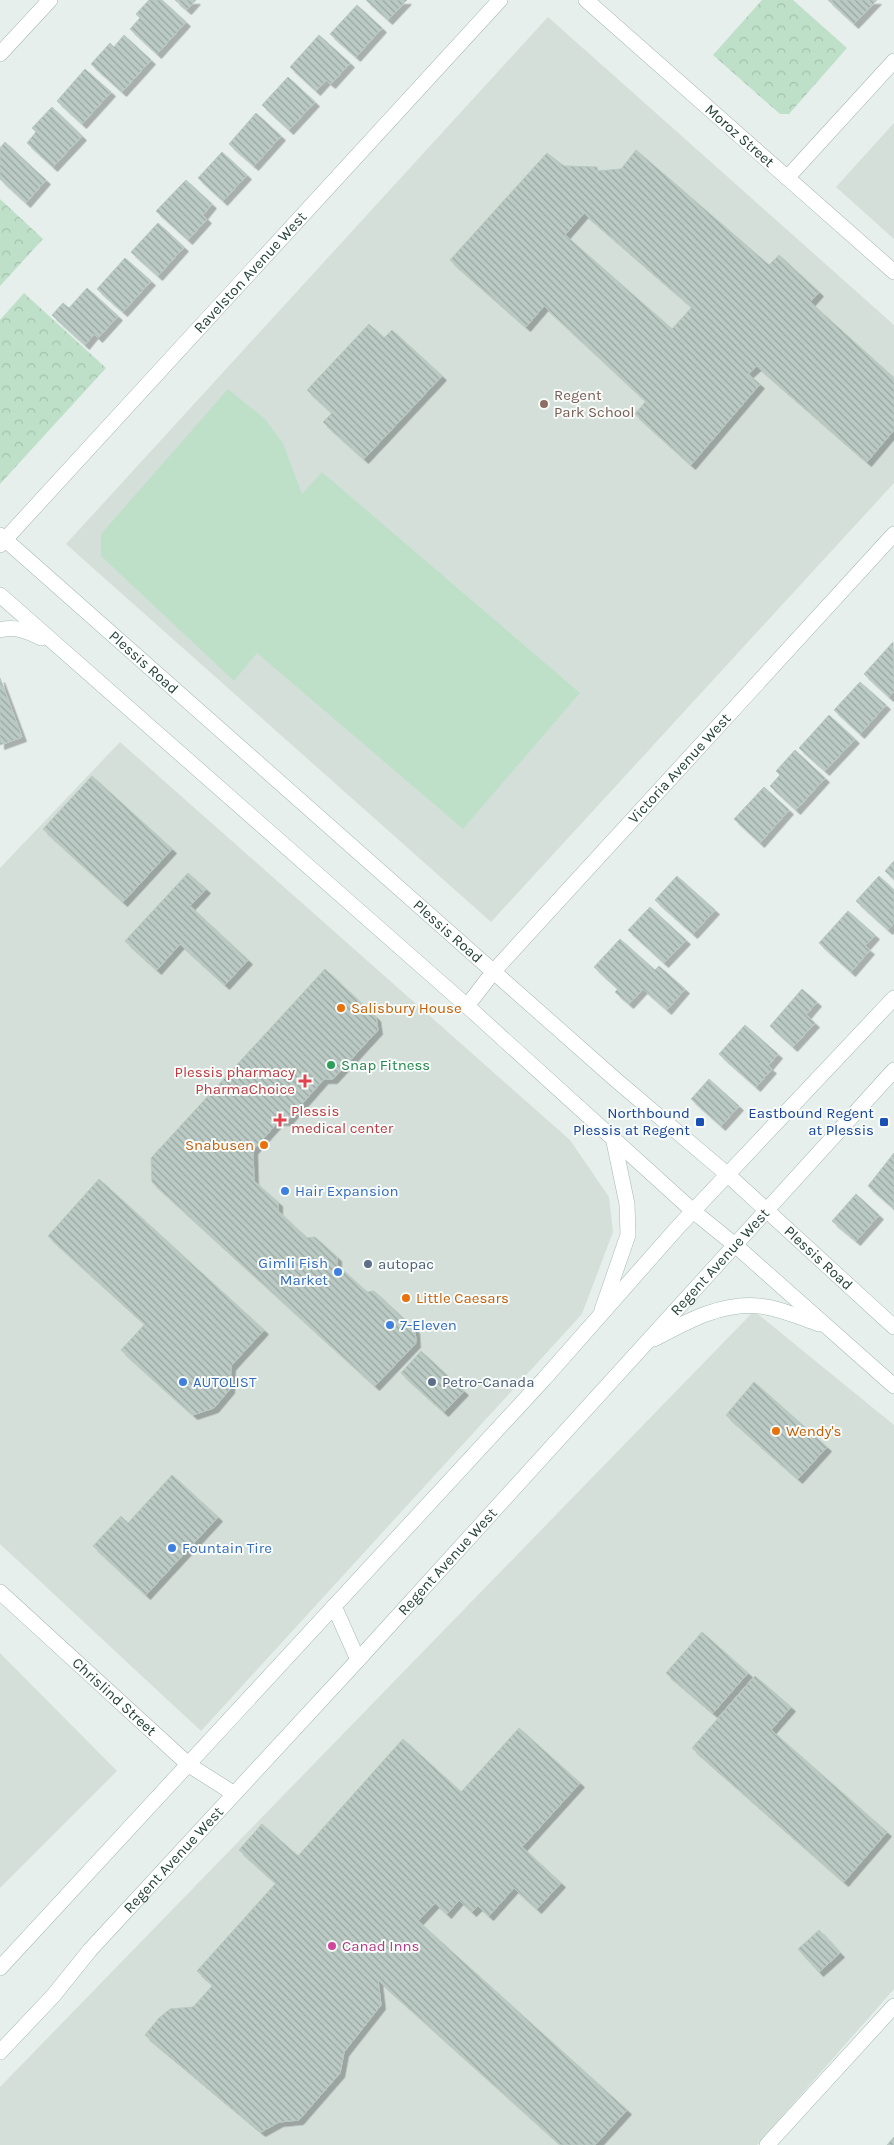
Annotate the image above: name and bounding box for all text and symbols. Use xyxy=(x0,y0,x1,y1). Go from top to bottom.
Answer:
street label: Moroz Street xyxy=(701,100,778,171)
street label: Ravelston Avenue West xyxy=(190,208,311,337)
place label: Regent Park School xyxy=(554,386,634,421)
marker: Regent Park School xyxy=(538,398,550,410)
street label: Plessis Road xyxy=(105,627,182,698)
street label: Victoria Avenue West xyxy=(624,709,735,827)
street label: Plessis Road xyxy=(410,896,486,967)
place label: Salisbury House xyxy=(351,999,462,1017)
marker: Salisbury House xyxy=(335,1002,347,1014)
place label: Snap Fitness xyxy=(341,1056,430,1074)
marker: Snap Fitness xyxy=(325,1059,337,1071)
place label: Plessis pharmacy PharmaChoice xyxy=(175,1063,295,1098)
marker: Plessis pharmacy PharmaChoice xyxy=(299,1075,311,1087)
place label: Plessis medical center xyxy=(291,1102,394,1137)
place label: Northbound Plessis at Regent xyxy=(573,1104,690,1139)
place label: Eastbound Regent at Plessis xyxy=(748,1104,874,1139)
marker: Plessis medical center xyxy=(273,1113,287,1127)
marker: Northbound Plessis at Regent xyxy=(694,1116,706,1128)
marker: Eastbound Regent at Plessis xyxy=(878,1116,890,1128)
place label: Snabusen xyxy=(185,1136,254,1154)
marker: Snabusen xyxy=(258,1139,270,1151)
place label: Hair Expansion xyxy=(295,1182,399,1200)
marker: Hair Expansion xyxy=(279,1185,291,1197)
street label: Regent Avenue West xyxy=(667,1204,773,1319)
street label: Plessis Road xyxy=(780,1222,856,1294)
place label: Gimli Fish Market xyxy=(258,1254,328,1289)
place label: autopac xyxy=(378,1255,434,1273)
marker: autopac xyxy=(362,1258,374,1270)
marker: Gimli Fish Market xyxy=(332,1266,344,1278)
place label: Little Caesars xyxy=(416,1289,509,1307)
marker: Little Caesars xyxy=(400,1292,412,1304)
place label: 7-Eleven xyxy=(400,1316,457,1334)
marker: 7-Eleven xyxy=(384,1319,396,1331)
place label: AUTOLIST xyxy=(193,1373,257,1391)
place label: Petro-Canada xyxy=(442,1373,534,1391)
marker: AUTOLIST xyxy=(177,1376,189,1388)
marker: Petro-Canada xyxy=(426,1376,438,1388)
place label: Wendy's xyxy=(786,1422,841,1440)
marker: Wendy's xyxy=(770,1425,782,1437)
street label: Regent Avenue West xyxy=(394,1504,501,1619)
place label: Fountain Tire xyxy=(182,1539,272,1557)
marker: Fountain Tire xyxy=(166,1542,178,1554)
street label: Chrislind Street xyxy=(69,1654,160,1740)
street label: Regent Avenue West xyxy=(120,1803,227,1917)
place label: Canad Inns xyxy=(342,1937,419,1955)
marker: Canad Inns xyxy=(326,1940,338,1952)

